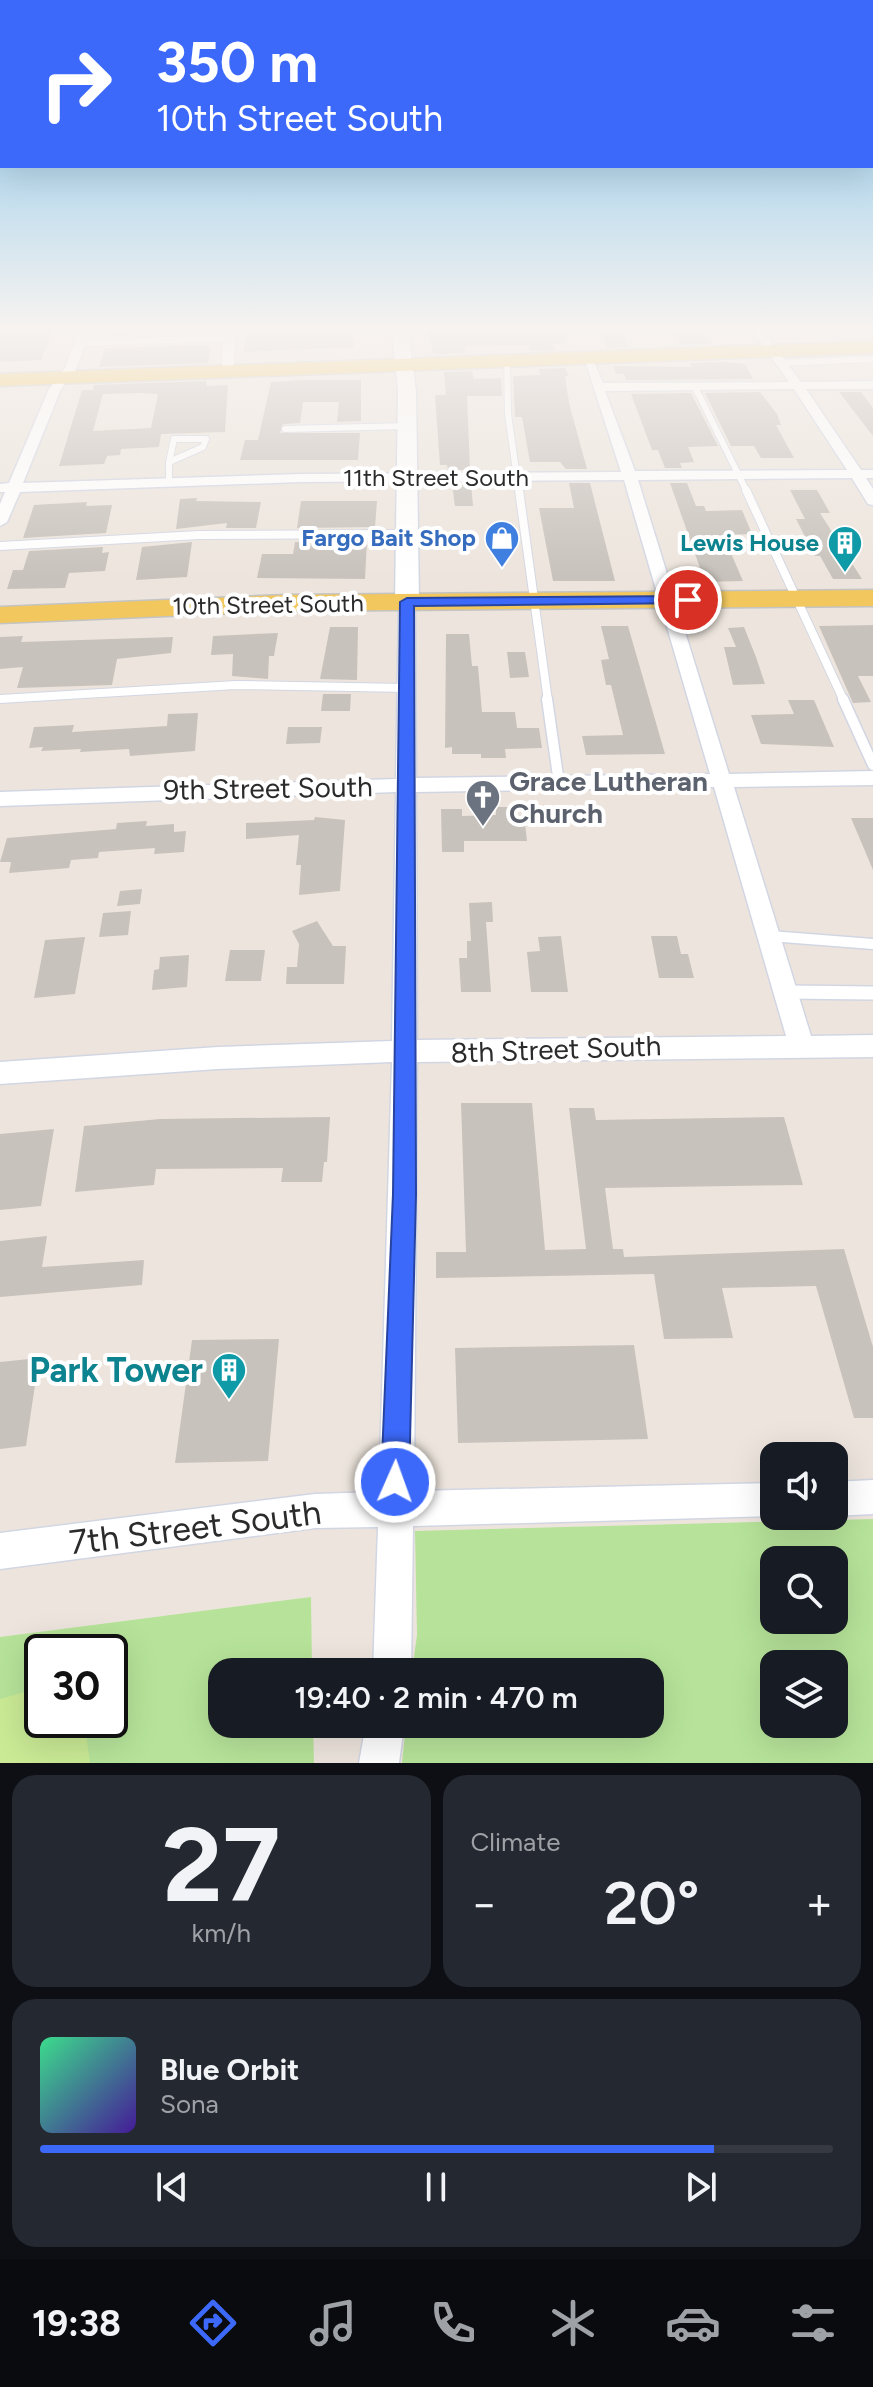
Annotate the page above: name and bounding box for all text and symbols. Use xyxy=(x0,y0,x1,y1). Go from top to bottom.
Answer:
text: 350 m xyxy=(156,29,318,96)
icon: right xyxy=(24,32,128,136)
text: 10th Street South xyxy=(156,97,443,140)
street label: 11th Street South xyxy=(343,463,529,492)
shop icon: Fargo Bait Shop xyxy=(483,519,521,569)
place label: Fargo Bait Shop xyxy=(301,523,476,552)
building icon: Lewis House xyxy=(826,524,864,574)
place label: Lewis House xyxy=(680,528,819,557)
pin xyxy=(654,566,722,634)
icon: arrive xyxy=(666,578,710,622)
street label: 10th Street South xyxy=(172,588,364,621)
place label: Grace Lutheran Church xyxy=(509,764,708,830)
street label: 9th Street South xyxy=(163,769,373,807)
church icon: Grace Lutheran Church xyxy=(464,778,502,828)
street label: 8th Street South xyxy=(450,1028,662,1070)
place label: Park Tower xyxy=(29,1350,203,1391)
building icon: Park Tower xyxy=(210,1351,248,1401)
position arrow xyxy=(353,1440,437,1524)
map controls xyxy=(760,1442,848,1738)
button: sound xyxy=(760,1442,848,1530)
street label: 7th Street South xyxy=(67,1492,323,1563)
button: search xyxy=(760,1546,848,1634)
speed limit sign: 30 xyxy=(24,1634,128,1738)
button: layers xyxy=(760,1650,848,1738)
text: 19:40 · 2 min · 470 m xyxy=(294,1679,578,1716)
text: 27 xyxy=(162,1802,280,1927)
text: Climate xyxy=(471,1826,560,1858)
text: 20° xyxy=(604,1867,699,1939)
text: − xyxy=(471,1877,498,1930)
text: + xyxy=(806,1877,833,1930)
text: km/h xyxy=(192,1917,251,1949)
text: Blue Orbit xyxy=(160,2051,299,2088)
text: Sona xyxy=(160,2088,219,2120)
icon: previous xyxy=(150,2165,194,2209)
icon: pause xyxy=(414,2165,458,2209)
icon: next xyxy=(679,2165,723,2209)
icon: directions xyxy=(185,2295,241,2351)
icon: music xyxy=(305,2295,361,2351)
icon: phone xyxy=(425,2295,481,2351)
icon: climate xyxy=(545,2295,601,2351)
icon: car xyxy=(665,2295,721,2351)
icon: filters xyxy=(785,2295,841,2351)
text: 19:38 xyxy=(32,2302,121,2345)

